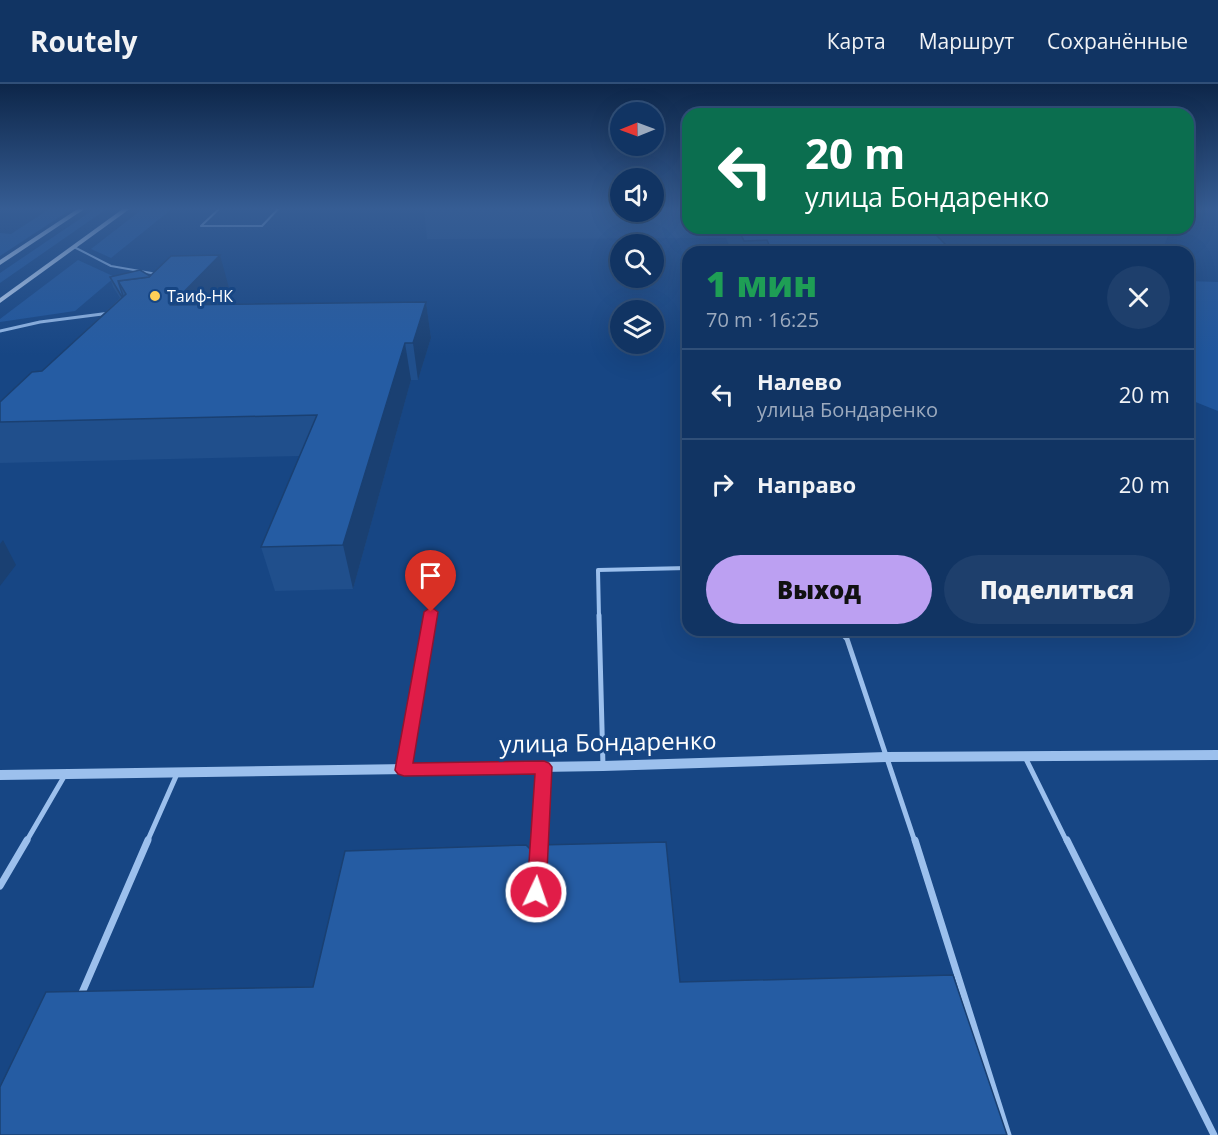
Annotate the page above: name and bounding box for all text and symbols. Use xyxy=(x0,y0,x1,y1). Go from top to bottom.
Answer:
text: Routely xyxy=(30,22,137,60)
text: Карта xyxy=(827,27,886,55)
text: Маршрут xyxy=(919,27,1014,55)
text: Сохранённые xyxy=(1047,27,1188,55)
north arrow xyxy=(610,102,664,156)
map controls xyxy=(610,102,664,354)
text: 20 m xyxy=(805,124,905,181)
icon: left xyxy=(706,132,784,210)
button: sound xyxy=(610,168,664,222)
text: улица Бондаренко xyxy=(805,178,1049,215)
button: search xyxy=(610,234,664,288)
text: 1 мин xyxy=(706,259,817,308)
button: close xyxy=(1107,266,1170,329)
place label: Таиф-НК xyxy=(167,285,233,307)
marker: Таиф-НК xyxy=(148,289,162,303)
button: layers xyxy=(610,300,664,354)
text: 70 m · 16:25 xyxy=(706,306,819,333)
text: Налево xyxy=(757,366,842,396)
icon: left xyxy=(706,378,739,411)
text: 20 m xyxy=(1119,379,1170,409)
text: улица Бондаренко xyxy=(757,396,938,423)
icon: right xyxy=(706,468,739,501)
text: Направо xyxy=(757,469,856,499)
text: 20 m xyxy=(1119,469,1170,499)
pin xyxy=(405,550,456,612)
button: Выход xyxy=(706,555,932,624)
button: Поделиться xyxy=(944,555,1170,624)
icon: arrive xyxy=(414,559,447,592)
street label: улица Бондаренко xyxy=(499,723,717,760)
position arrow xyxy=(504,860,568,924)

